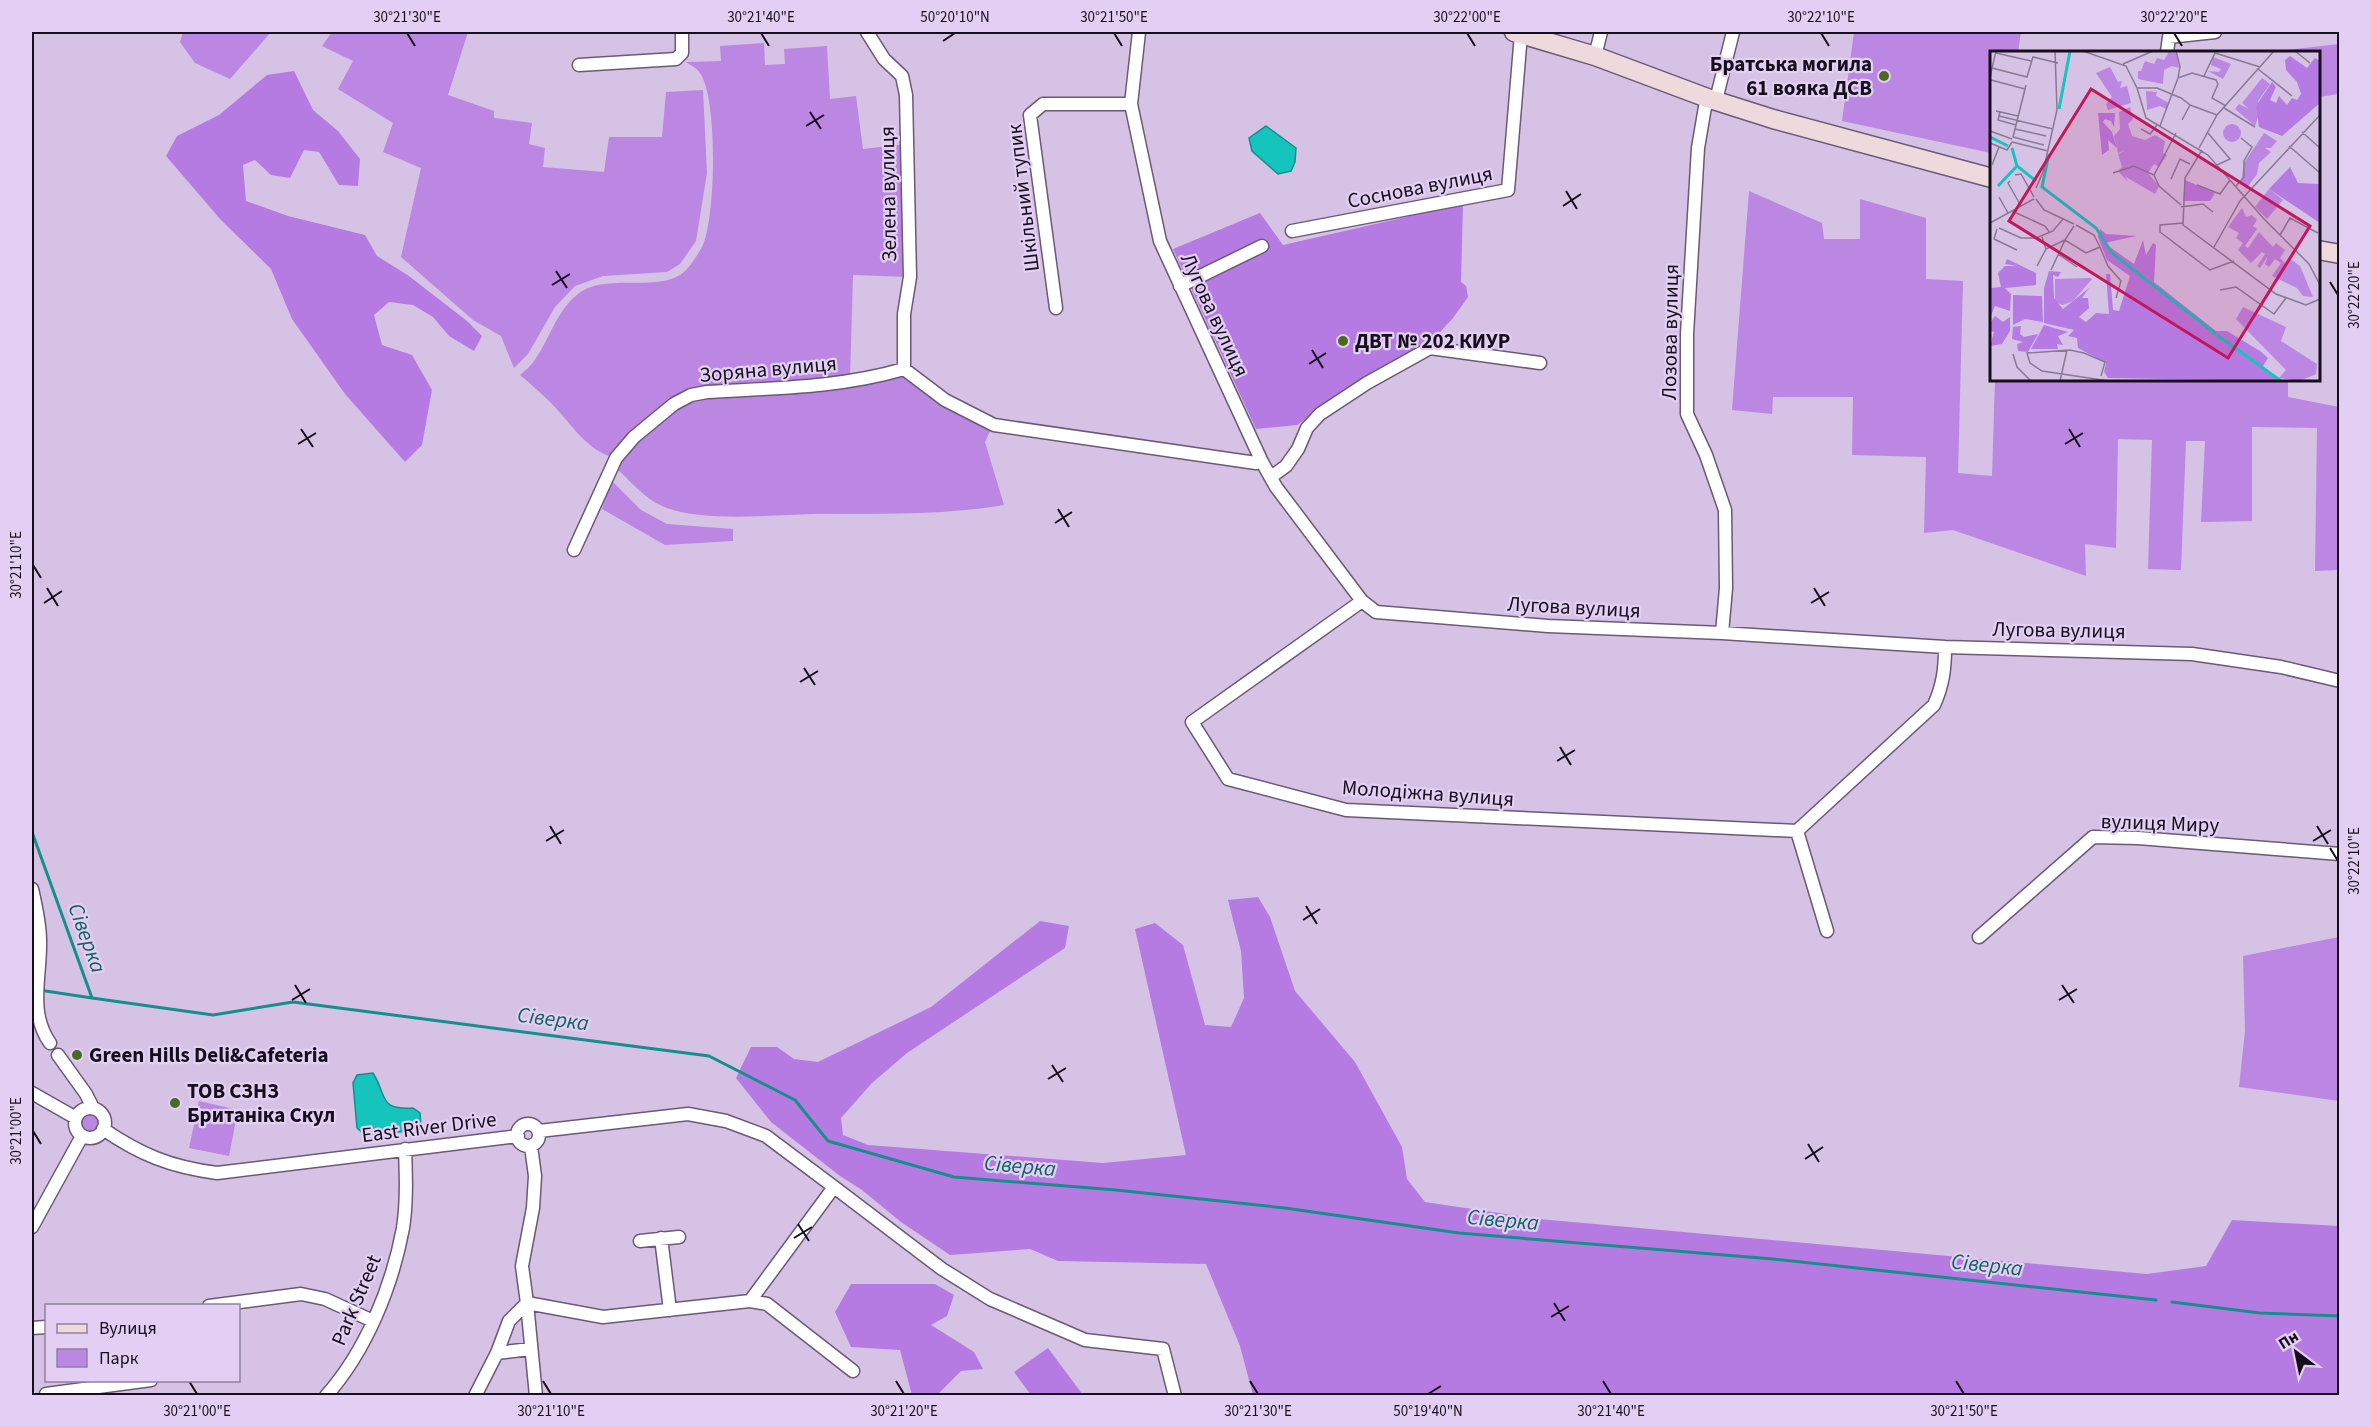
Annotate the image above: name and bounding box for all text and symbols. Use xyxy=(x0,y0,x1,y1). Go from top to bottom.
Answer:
text: 30°21'30"E xyxy=(373,7,441,28)
text: 30°21'40"E xyxy=(727,7,795,28)
text: 50°20'10"N xyxy=(920,7,990,28)
text: 30°21'50"E xyxy=(1080,7,1148,28)
text: 30°22'00"E xyxy=(1433,7,1501,28)
text: 30°22'10"E xyxy=(1787,7,1855,28)
text: 30°22'20"E xyxy=(2140,7,2208,28)
place label: Братська могила 61 вояка ДСВ xyxy=(1710,49,1872,103)
inset map xyxy=(1990,51,2320,381)
marker: Братська могила 61 вояка ДСВ xyxy=(1877,69,1891,83)
street label: Шкільний тупик xyxy=(999,122,1047,274)
street label: Зелена вулиця xyxy=(872,126,904,262)
street label: Соснова вулиця xyxy=(1345,158,1495,216)
street label: Лугова вулиця xyxy=(1173,248,1257,382)
text: 30°22'20"E xyxy=(2344,261,2365,329)
street label: Лозова вулиця xyxy=(1654,264,1686,400)
place label: ДВТ № 202 КИУР xyxy=(1355,326,1510,356)
marker: ДВТ № 202 КИУР xyxy=(1336,334,1350,348)
street label: Зоряна вулиця xyxy=(698,348,838,390)
text: 30°21'10"E xyxy=(6,531,27,599)
street label: Лугова вулиця xyxy=(1507,589,1641,625)
street label: Лугова вулиця xyxy=(1992,614,2126,646)
street label: Молодіжна вулиця xyxy=(1341,772,1515,814)
street label: вулиця Миру xyxy=(2100,806,2220,840)
text: 30°22'10"E xyxy=(2344,827,2365,895)
water label: Сіверка xyxy=(60,899,114,977)
water label: Сіверка xyxy=(515,999,591,1039)
place label: Green Hills Deli&Cafeteria xyxy=(89,1040,329,1070)
marker: Green Hills Deli&Cafeteria xyxy=(70,1048,84,1062)
place label: ТОВ СЗНЗ Британіка Скул xyxy=(187,1076,335,1130)
marker: ТОВ СЗНЗ Британіка Скул xyxy=(168,1096,182,1110)
text: 30°21'00"E xyxy=(6,1097,27,1165)
street label: Еаst Rіvеr Drive xyxy=(360,1104,498,1150)
water label: Сіверка xyxy=(983,1147,1057,1185)
water label: Сіверка xyxy=(1466,1201,1540,1239)
water label: Сіверка xyxy=(1950,1245,2025,1285)
street label: Park Street xyxy=(323,1250,389,1350)
legend xyxy=(45,1304,240,1382)
text: Вулиця xyxy=(99,1316,157,1341)
north arrow xyxy=(2266,1322,2326,1382)
text: Пн xyxy=(2274,1326,2303,1355)
text: Парк xyxy=(99,1346,139,1371)
text: 30°21'00"E xyxy=(163,1401,231,1422)
text: 30°21'10"E xyxy=(517,1401,585,1422)
text: 30°21'20"E xyxy=(870,1401,938,1422)
text: 30°21'30"E xyxy=(1224,1401,1292,1422)
text: 50°19'40"N xyxy=(1393,1401,1463,1422)
text: 30°21'40"E xyxy=(1577,1401,1645,1422)
text: 30°21'50"E xyxy=(1930,1401,1998,1422)

